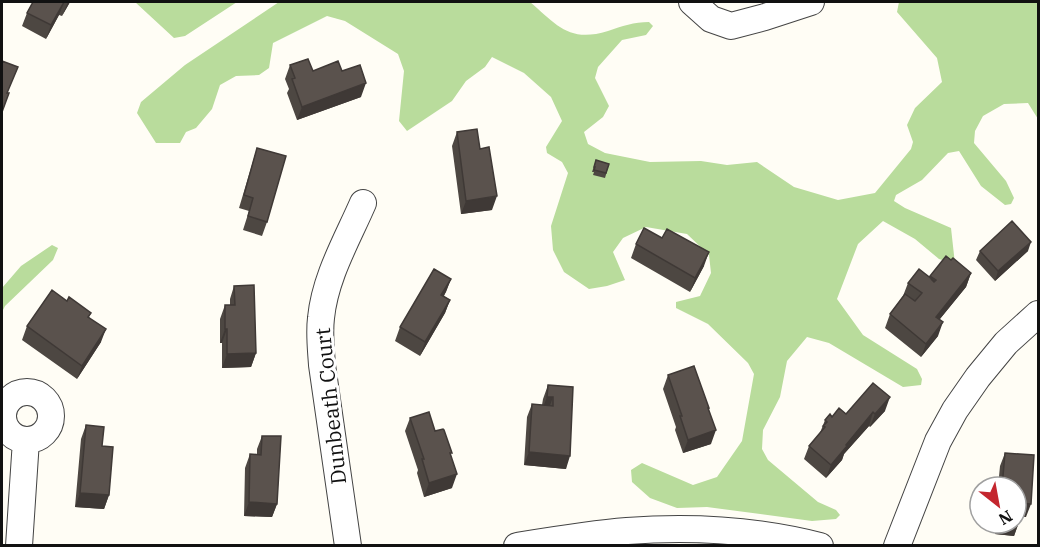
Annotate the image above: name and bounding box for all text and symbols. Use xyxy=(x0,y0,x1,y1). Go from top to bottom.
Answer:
street label: Dunbeath Court xyxy=(308,326,352,486)
north arrow xyxy=(968,475,1028,535)
text: N xyxy=(995,506,1016,530)

